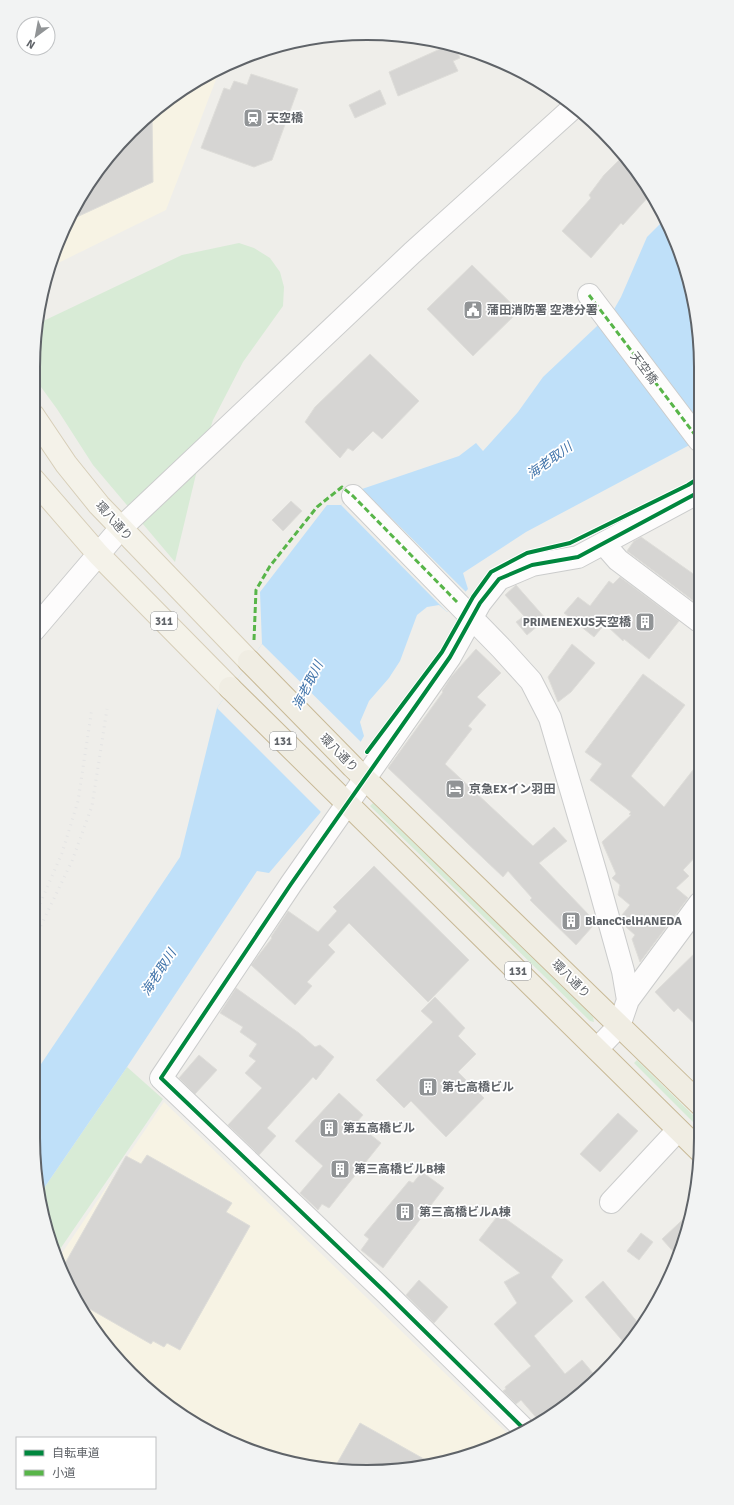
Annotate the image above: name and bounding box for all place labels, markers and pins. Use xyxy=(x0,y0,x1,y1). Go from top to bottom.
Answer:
station icon: 天空橋 xyxy=(242,107,264,129)
place label: 天空橋 xyxy=(267,111,304,126)
public building icon: 蒲田消防署 空港分署 xyxy=(462,299,484,321)
place label: 蒲田消防署 空港分署 xyxy=(487,303,598,318)
building icon: PRIMENEXUS天空橋 xyxy=(634,611,656,633)
place label: PRIMENEXUS天空橋 xyxy=(523,615,632,630)
hotel icon: 京急EXイン羽田 xyxy=(444,778,466,800)
place label: 京急EXイン羽田 xyxy=(469,782,555,797)
building icon: BlancCielHANEDA xyxy=(560,910,582,932)
place label: BlancCielHANEDA xyxy=(585,914,682,929)
building icon: 第七高橋ビル xyxy=(417,1076,439,1098)
place label: 第七高橋ビル xyxy=(442,1080,514,1095)
building icon: 第五高橋ビル xyxy=(318,1117,340,1139)
place label: 第五高橋ビル xyxy=(343,1121,415,1136)
building icon: 第三高橋ビルB棟 xyxy=(329,1158,351,1180)
place label: 第三高橋ビルB棟 xyxy=(354,1162,445,1177)
building icon: 第三高橋ビルA棟 xyxy=(394,1201,416,1223)
place label: 第三高橋ビルA棟 xyxy=(419,1205,511,1220)

